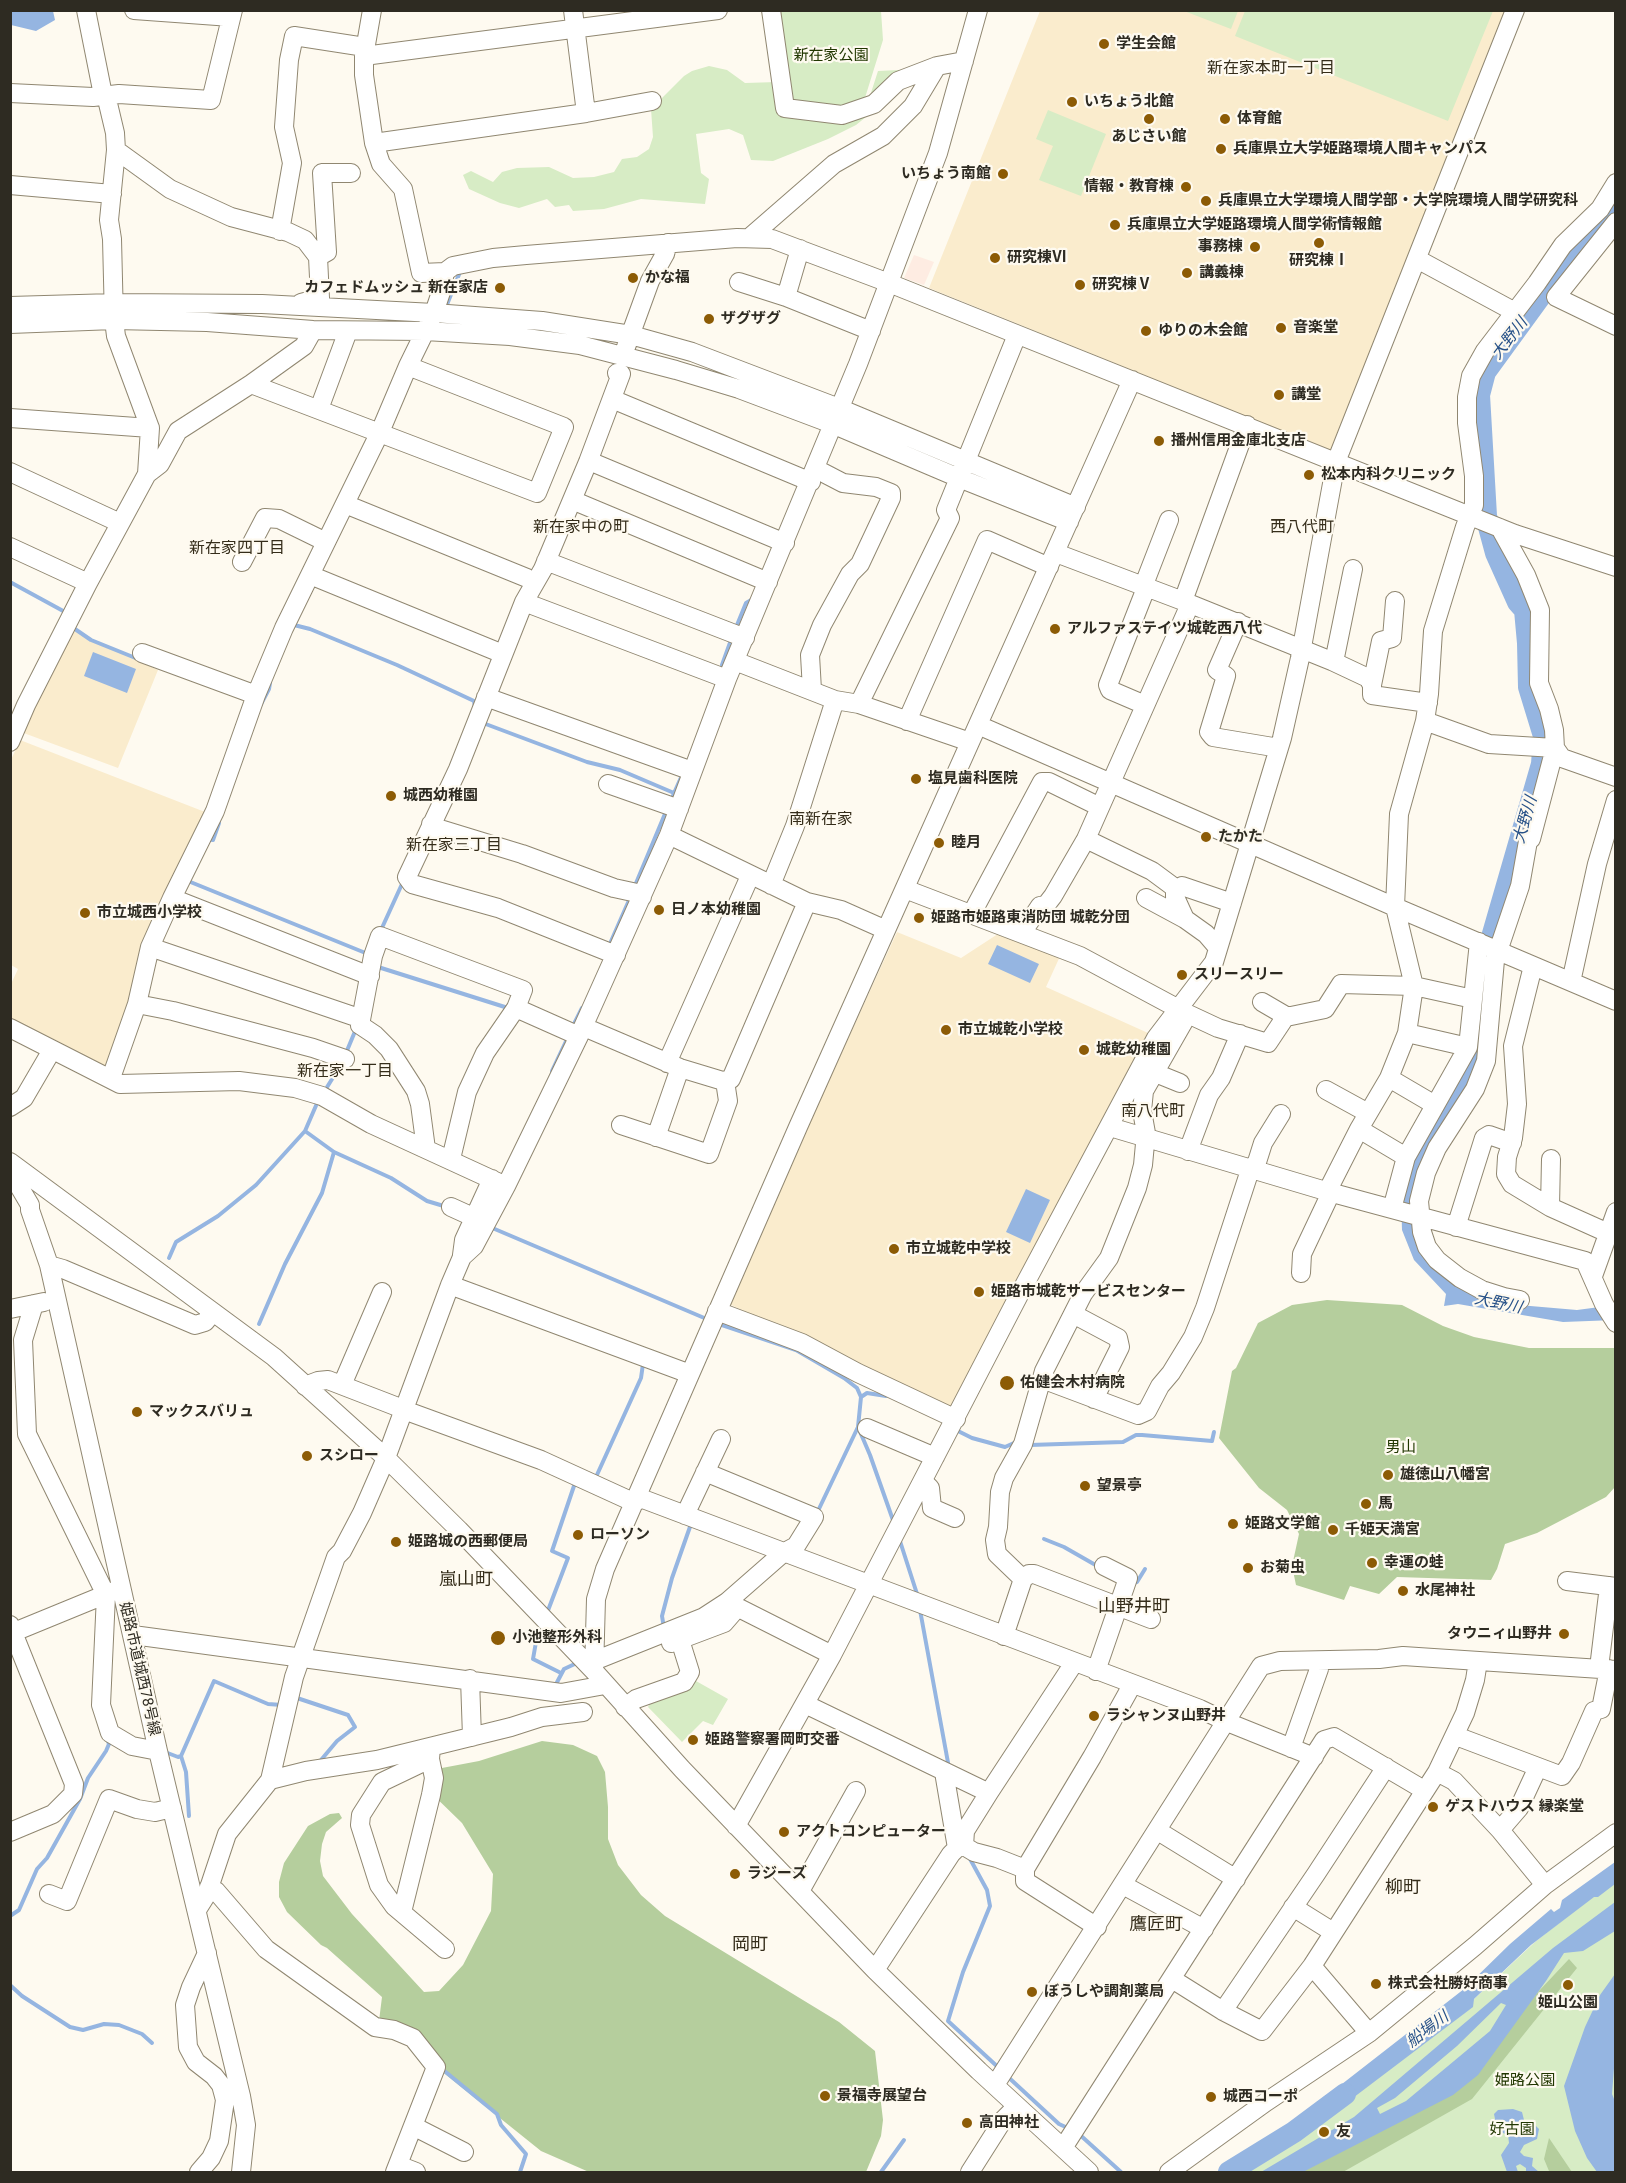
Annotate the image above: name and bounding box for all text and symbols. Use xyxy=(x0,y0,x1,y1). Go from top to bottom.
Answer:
place label: 学生会館 xyxy=(1116,35,1176,53)
marker: 学生会館 xyxy=(1097,37,1111,51)
park label: 新在家公園 xyxy=(794,47,868,65)
district label: 新在家本町一丁目 xyxy=(1207,59,1335,79)
place label: いちょう北館 xyxy=(1084,93,1174,111)
marker: いちょう北館 xyxy=(1065,95,1079,109)
place label: 体育館 xyxy=(1237,110,1282,128)
marker: あじさい館 xyxy=(1142,112,1156,126)
marker: 体育館 xyxy=(1218,112,1232,126)
place label: あじさい館 xyxy=(1112,128,1186,146)
place label: 兵庫県立大学姫路環境人間キャンパス xyxy=(1233,140,1488,158)
marker: 兵庫県立大学姫路環境人間キャンパス xyxy=(1214,142,1228,156)
place label: いちょう南館 xyxy=(901,165,991,183)
marker: いちょう南館 xyxy=(996,167,1010,181)
place label: 情報・教育棟 xyxy=(1084,178,1174,196)
marker: 情報・教育棟 xyxy=(1179,180,1193,194)
place label: 兵庫県立大学環境人間学部・大学院環境人間学研究科 xyxy=(1218,192,1578,210)
marker: 兵庫県立大学環境人間学部・大学院環境人間学研究科 xyxy=(1199,194,1213,208)
place label: 兵庫県立大学姫路環境人間学術情報館 xyxy=(1127,216,1382,234)
marker: 兵庫県立大学姫路環境人間学術情報館 xyxy=(1108,218,1122,232)
marker: 研究棟Ⅰ xyxy=(1312,236,1326,250)
place label: 事務棟 xyxy=(1198,238,1243,256)
marker: 事務棟 xyxy=(1248,240,1262,254)
place label: 研究棟Ⅵ xyxy=(1007,249,1067,267)
marker: 研究棟Ⅵ xyxy=(988,251,1002,265)
place label: 研究棟Ⅰ xyxy=(1289,252,1349,270)
place label: 講義棟 xyxy=(1199,264,1244,282)
marker: 講義棟 xyxy=(1180,266,1194,280)
place label: かな福 xyxy=(645,269,690,287)
marker: かな福 xyxy=(626,271,640,285)
place label: 研究棟Ⅴ xyxy=(1092,276,1152,294)
marker: 研究棟Ⅴ xyxy=(1073,278,1087,292)
place label: カフェドムッシュ 新在家店 xyxy=(304,279,488,297)
marker: カフェドムッシュ 新在家店 xyxy=(493,281,507,295)
place label: ザグザグ xyxy=(721,310,781,328)
marker: ザグザグ xyxy=(702,312,716,326)
water label: 大野川 xyxy=(1488,314,1532,364)
place label: 音楽堂 xyxy=(1293,319,1338,337)
marker: 音楽堂 xyxy=(1274,321,1288,335)
place label: ゆりの木会館 xyxy=(1158,322,1248,340)
marker: ゆりの木会館 xyxy=(1139,324,1153,338)
place label: 講堂 xyxy=(1291,386,1321,404)
marker: 講堂 xyxy=(1272,388,1286,402)
place label: 播州信用金庫北支店 xyxy=(1171,432,1306,450)
marker: 播州信用金庫北支店 xyxy=(1152,434,1166,448)
place label: 松本内科クリニック xyxy=(1321,466,1456,484)
marker: 松本内科クリニック xyxy=(1302,468,1316,482)
district label: 新在家中の町 xyxy=(533,518,629,538)
district label: 西八代町 xyxy=(1270,518,1334,538)
district label: 新在家四丁目 xyxy=(189,539,285,559)
place label: アルファステイツ城乾西八代 xyxy=(1067,620,1262,638)
marker: アルファステイツ城乾西八代 xyxy=(1048,622,1062,636)
place label: 塩見歯科医院 xyxy=(928,770,1018,788)
marker: 塩見歯科医院 xyxy=(909,772,923,786)
place label: 城西幼稚園 xyxy=(403,787,478,805)
marker: 城西幼稚園 xyxy=(384,789,398,803)
water label: 大野川 xyxy=(1510,794,1542,846)
district label: 南新在家 xyxy=(789,810,853,830)
place label: たかた xyxy=(1218,828,1263,846)
marker: たかた xyxy=(1199,830,1213,844)
place label: 睦月 xyxy=(951,834,981,852)
district label: 新在家三丁目 xyxy=(406,836,502,856)
marker: 睦月 xyxy=(932,836,946,850)
place label: 日ノ本幼稚園 xyxy=(671,901,761,919)
marker: 日ノ本幼稚園 xyxy=(652,903,666,917)
place label: 市立城西小学校 xyxy=(97,904,202,922)
marker: 市立城西小学校 xyxy=(78,906,92,920)
place label: 姫路市姫路東消防団 城乾分団 xyxy=(931,909,1130,927)
marker: 姫路市姫路東消防団 城乾分団 xyxy=(912,911,926,925)
place label: スリースリー xyxy=(1194,966,1284,984)
marker: スリースリー xyxy=(1175,968,1189,982)
place label: 市立城乾小学校 xyxy=(958,1021,1063,1039)
marker: 市立城乾小学校 xyxy=(939,1023,953,1037)
place label: 城乾幼稚園 xyxy=(1096,1041,1171,1059)
marker: 城乾幼稚園 xyxy=(1077,1043,1091,1057)
district label: 新在家一丁目 xyxy=(297,1062,393,1082)
district label: 南八代町 xyxy=(1121,1102,1185,1122)
place label: 市立城乾中学校 xyxy=(906,1240,1011,1258)
marker: 市立城乾中学校 xyxy=(887,1242,901,1256)
place label: 姫路市城乾サービスセンター xyxy=(991,1283,1186,1301)
marker: 姫路市城乾サービスセンター xyxy=(972,1285,986,1299)
water label: 大野川 xyxy=(1473,1290,1523,1318)
marker: 佑健会木村病院 xyxy=(998,1374,1016,1392)
place label: 佑健会木村病院 xyxy=(1020,1374,1125,1392)
place label: マックスバリュ xyxy=(149,1403,254,1421)
marker: マックスバリュ xyxy=(130,1405,144,1419)
park label: 男山 xyxy=(1386,1439,1416,1457)
place label: スシロー xyxy=(319,1447,379,1465)
marker: スシロー xyxy=(300,1449,314,1463)
place label: 雄徳山八幡宮 xyxy=(1400,1466,1490,1484)
marker: 雄徳山八幡宮 xyxy=(1381,1468,1395,1482)
place label: 望景亭 xyxy=(1097,1477,1142,1495)
marker: 望景亭 xyxy=(1078,1479,1092,1493)
place label: 馬 xyxy=(1378,1495,1393,1513)
marker: 馬 xyxy=(1359,1497,1373,1511)
place label: 姫路文学館 xyxy=(1245,1515,1320,1533)
marker: 姫路文学館 xyxy=(1226,1517,1240,1531)
place label: 千姫天満宮 xyxy=(1345,1521,1420,1539)
marker: 千姫天満宮 xyxy=(1326,1523,1340,1537)
place label: ローソン xyxy=(590,1526,650,1544)
marker: ローソン xyxy=(571,1528,585,1542)
place label: 姫路城の西郵便局 xyxy=(408,1533,528,1551)
marker: 姫路城の西郵便局 xyxy=(389,1535,403,1549)
place label: 幸運の蛙 xyxy=(1384,1554,1444,1572)
marker: 幸運の蛙 xyxy=(1365,1556,1379,1570)
place label: お菊虫 xyxy=(1260,1559,1305,1577)
marker: お菊虫 xyxy=(1241,1561,1255,1575)
district label: 嵐山町 xyxy=(439,1569,493,1591)
place label: 水尾神社 xyxy=(1415,1582,1475,1600)
marker: 水尾神社 xyxy=(1396,1584,1410,1598)
district label: 山野井町 xyxy=(1098,1596,1170,1618)
street label: 姫路市道城西78号線 xyxy=(115,1600,163,1738)
place label: タウニィ山野井 xyxy=(1447,1625,1552,1643)
marker: タウニィ山野井 xyxy=(1557,1627,1571,1641)
marker: 小池整形外科 xyxy=(489,1629,507,1647)
place label: 小池整形外科 xyxy=(512,1629,602,1647)
place label: ラシャンヌ山野井 xyxy=(1106,1707,1226,1725)
marker: ラシャンヌ山野井 xyxy=(1087,1709,1101,1723)
place label: 姫路警察署岡町交番 xyxy=(705,1731,840,1749)
marker: 姫路警察署岡町交番 xyxy=(686,1733,700,1747)
place label: ゲストハウス 縁楽堂 xyxy=(1445,1798,1584,1816)
marker: ゲストハウス 縁楽堂 xyxy=(1426,1800,1440,1814)
place label: アクトコンピューター xyxy=(796,1823,946,1841)
marker: アクトコンピューター xyxy=(777,1825,791,1839)
place label: ラジーズ xyxy=(747,1865,807,1883)
marker: ラジーズ xyxy=(728,1867,742,1881)
district label: 柳町 xyxy=(1385,1877,1421,1899)
district label: 鷹匠町 xyxy=(1129,1914,1183,1936)
district label: 岡町 xyxy=(732,1934,768,1956)
place label: 株式会社勝好商事 xyxy=(1388,1975,1508,1993)
marker: 株式会社勝好商事 xyxy=(1369,1977,1383,1991)
marker: 姫山公園 xyxy=(1561,1978,1575,1992)
place label: ぼうしや調剤薬局 xyxy=(1044,1983,1164,2001)
marker: ぼうしや調剤薬局 xyxy=(1025,1985,1039,1999)
place label: 姫山公園 xyxy=(1538,1994,1598,2012)
water label: 船場川 xyxy=(1403,2008,1453,2052)
park label: 姫路公園 xyxy=(1495,2072,1555,2090)
place label: 景福寺展望台 xyxy=(837,2087,927,2105)
place label: 城西コーポ xyxy=(1223,2088,1298,2106)
marker: 景福寺展望台 xyxy=(818,2089,832,2103)
marker: 城西コーポ xyxy=(1204,2090,1218,2104)
place label: 高田神社 xyxy=(979,2114,1039,2132)
marker: 高田神社 xyxy=(960,2116,974,2130)
park label: 好古園 xyxy=(1490,2121,1534,2139)
place label: 友 xyxy=(1336,2123,1351,2141)
marker: 友 xyxy=(1317,2125,1331,2139)

